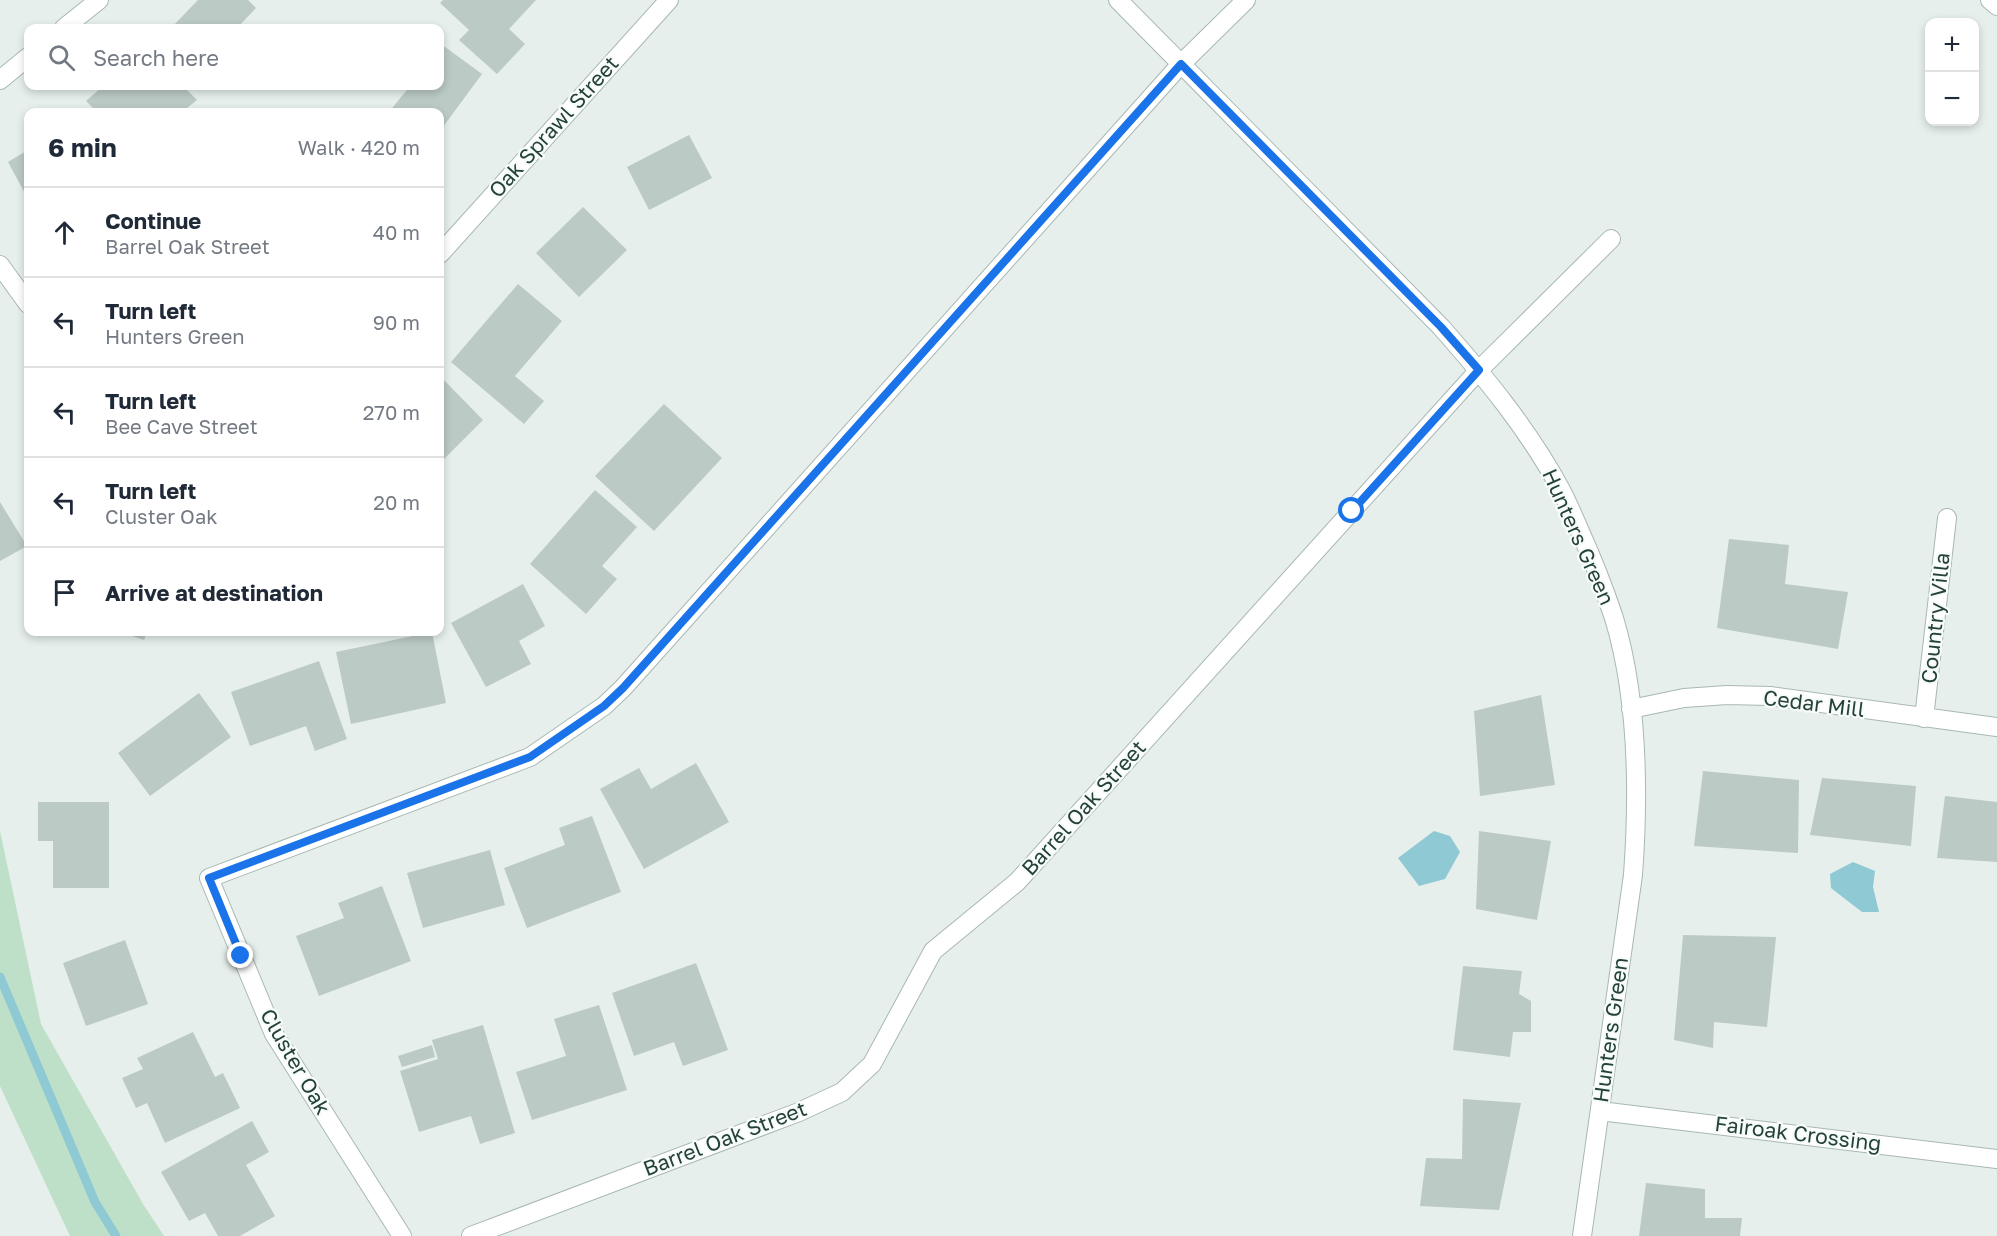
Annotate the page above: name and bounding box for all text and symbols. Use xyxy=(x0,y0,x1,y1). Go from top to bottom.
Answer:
map controls xyxy=(1925,18,1979,126)
button: + xyxy=(1925,18,1979,72)
search box xyxy=(24,24,444,90)
icon: search xyxy=(45,41,78,74)
text: Search here xyxy=(93,44,219,71)
street label: Oak Sprawl Street xyxy=(483,50,624,203)
button: − xyxy=(1925,72,1979,126)
text: 6 min xyxy=(48,132,117,163)
text: Walk · 420 m xyxy=(298,135,420,159)
text: Continue xyxy=(105,207,201,234)
icon: ahead xyxy=(48,216,81,249)
text: 40 m xyxy=(373,220,420,244)
text: Barrel Oak Street xyxy=(105,234,270,258)
text: Turn left xyxy=(105,297,196,324)
icon: left xyxy=(48,306,81,339)
text: 90 m xyxy=(373,310,420,334)
text: Hunters Green xyxy=(105,324,245,348)
text: Turn left xyxy=(105,387,196,414)
icon: left xyxy=(48,396,81,429)
text: 270 m xyxy=(363,400,420,424)
text: Bee Cave Street xyxy=(105,414,258,438)
street label: Hunters Green xyxy=(1537,464,1621,609)
text: Turn left xyxy=(105,477,196,504)
icon: left xyxy=(48,486,81,519)
text: 20 m xyxy=(373,490,420,514)
route start xyxy=(1338,497,1364,523)
text: Cluster Oak xyxy=(105,504,218,528)
street label: Country Villa xyxy=(1915,551,1955,685)
icon: arrive xyxy=(48,576,81,609)
text: Arrive at destination xyxy=(105,579,323,606)
street label: Cedar Mill xyxy=(1762,684,1866,722)
street label: Barrel Oak Street xyxy=(1016,734,1151,880)
route end xyxy=(227,942,253,968)
street label: Hunters Green xyxy=(1587,955,1633,1104)
street label: Cluster Oak xyxy=(255,1004,337,1119)
street label: Barrel Oak Street xyxy=(639,1095,810,1181)
street label: Fairoak Crossing xyxy=(1713,1110,1883,1156)

